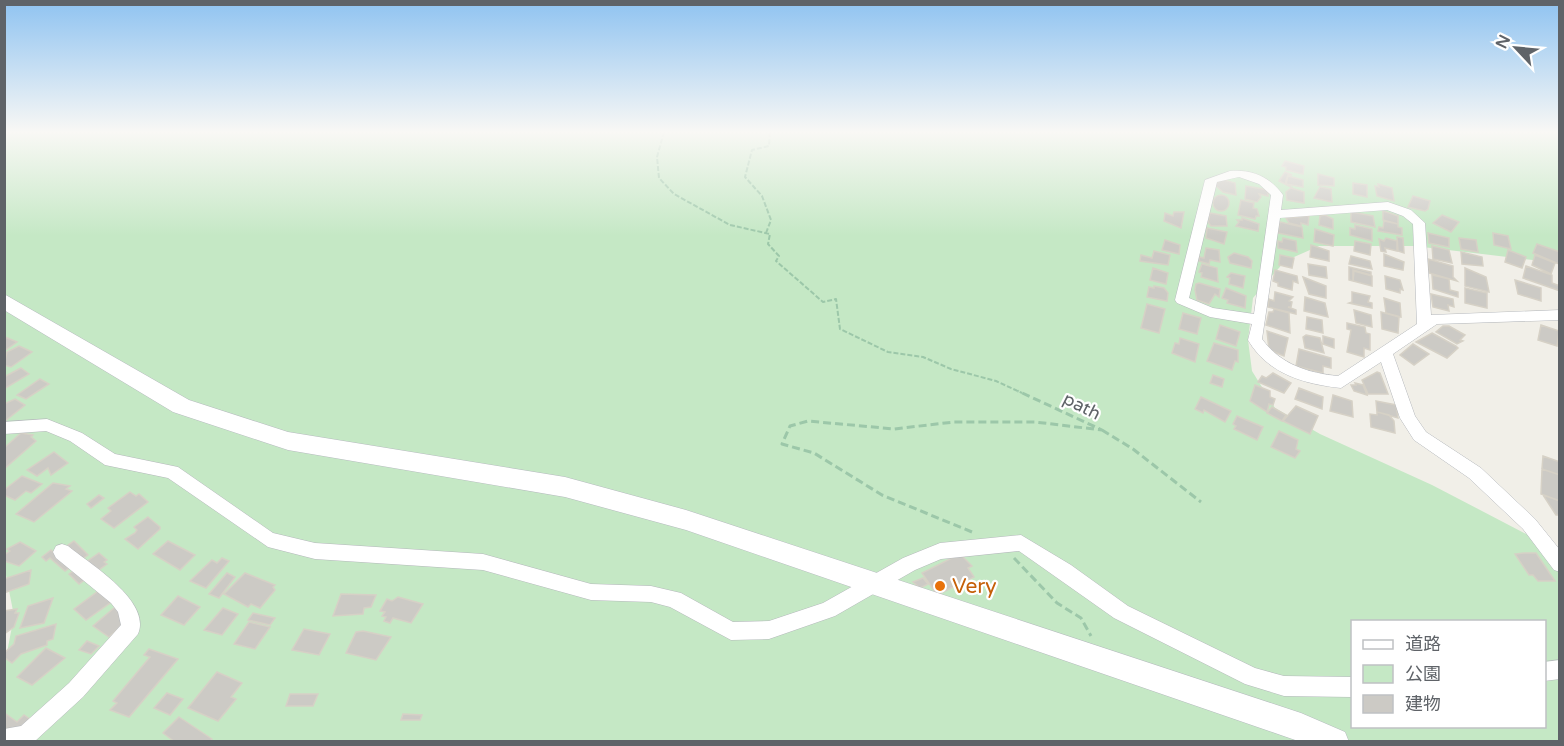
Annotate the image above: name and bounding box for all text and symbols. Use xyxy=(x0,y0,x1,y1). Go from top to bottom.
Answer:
north arrow xyxy=(1486,18,1546,78)
text: N xyxy=(1492,32,1515,52)
street label: path xyxy=(1060,387,1104,425)
place label: Very xyxy=(952,574,997,599)
marker: Very xyxy=(933,579,947,593)
legend xyxy=(1351,620,1546,728)
text: 道路 xyxy=(1405,633,1441,655)
text: 公園 xyxy=(1405,663,1441,685)
text: 建物 xyxy=(1405,693,1441,715)

